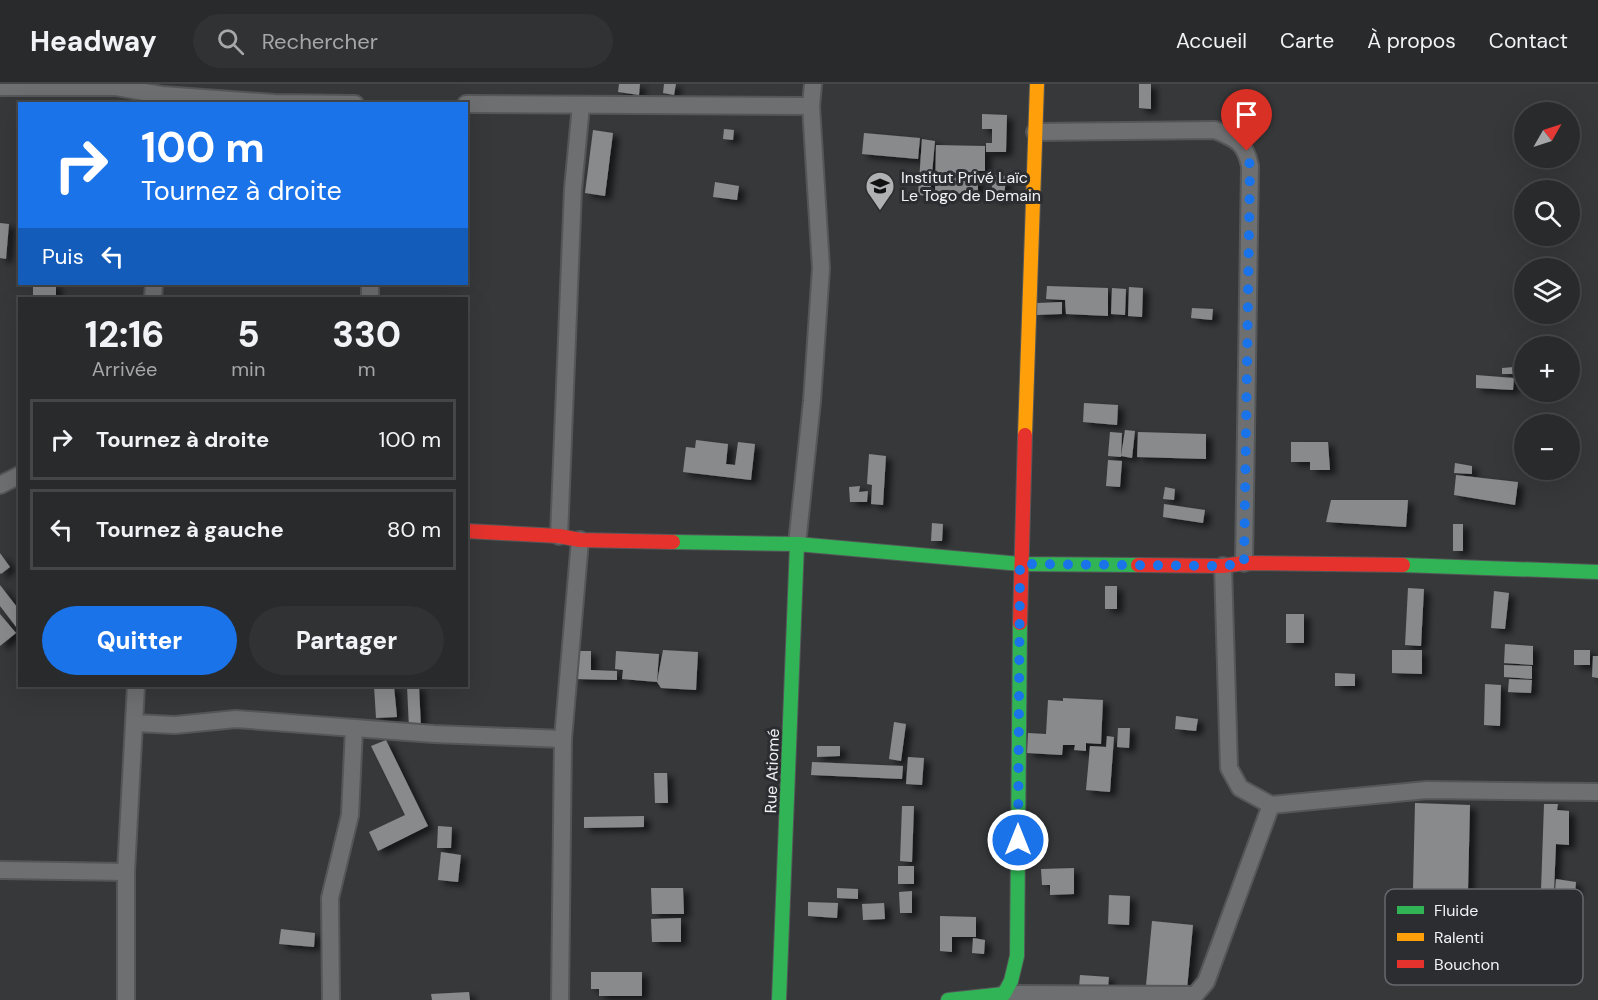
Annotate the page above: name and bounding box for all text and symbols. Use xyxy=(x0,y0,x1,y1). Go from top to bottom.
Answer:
search box xyxy=(193,14,613,68)
text: Headway xyxy=(30,23,157,60)
icon: search xyxy=(214,25,247,58)
text: Rechercher xyxy=(262,27,378,56)
text: Accueil xyxy=(1176,27,1247,55)
text: Carte xyxy=(1280,27,1334,55)
text: À propos xyxy=(1367,27,1456,55)
text: Contact xyxy=(1489,27,1568,55)
pin xyxy=(1221,89,1272,151)
icon: arrive xyxy=(1230,98,1263,131)
north arrow xyxy=(1514,102,1580,168)
map controls xyxy=(1514,102,1580,480)
text: 100 m xyxy=(141,120,265,175)
icon: right xyxy=(42,126,120,204)
place label: Institut Privé Laïc Le Togo de Demain xyxy=(901,167,1041,206)
school or university icon: Institut Privé Laïc Le Togo de Demain xyxy=(864,170,896,212)
text: Tournez à droite xyxy=(141,173,342,208)
button: search xyxy=(1514,180,1580,246)
icon: left xyxy=(96,240,129,273)
text: Puis xyxy=(42,242,84,271)
button: layers xyxy=(1514,258,1580,324)
text: 12:16 xyxy=(85,311,164,358)
text: 5 xyxy=(237,311,260,358)
text: 330 xyxy=(332,311,401,358)
button: + xyxy=(1514,336,1580,402)
text: Arrivée xyxy=(92,356,157,382)
text: min xyxy=(231,356,265,382)
text: m xyxy=(358,356,376,382)
button: − xyxy=(1514,414,1580,480)
icon: right xyxy=(45,423,78,456)
text: Tournez à droite xyxy=(96,425,269,454)
text: 100 m xyxy=(379,425,441,454)
icon: left xyxy=(45,513,78,546)
text: Tournez à gauche xyxy=(96,515,284,544)
text: 80 m xyxy=(387,515,441,544)
button: Quitter xyxy=(42,606,237,675)
button: Partager xyxy=(249,606,444,675)
street label: Rue Atiomé xyxy=(760,728,784,814)
position arrow xyxy=(986,808,1050,872)
legend xyxy=(1385,889,1583,985)
text: Fluide xyxy=(1434,900,1478,921)
text: Ralenti xyxy=(1434,927,1484,948)
text: Bouchon xyxy=(1434,954,1499,975)

